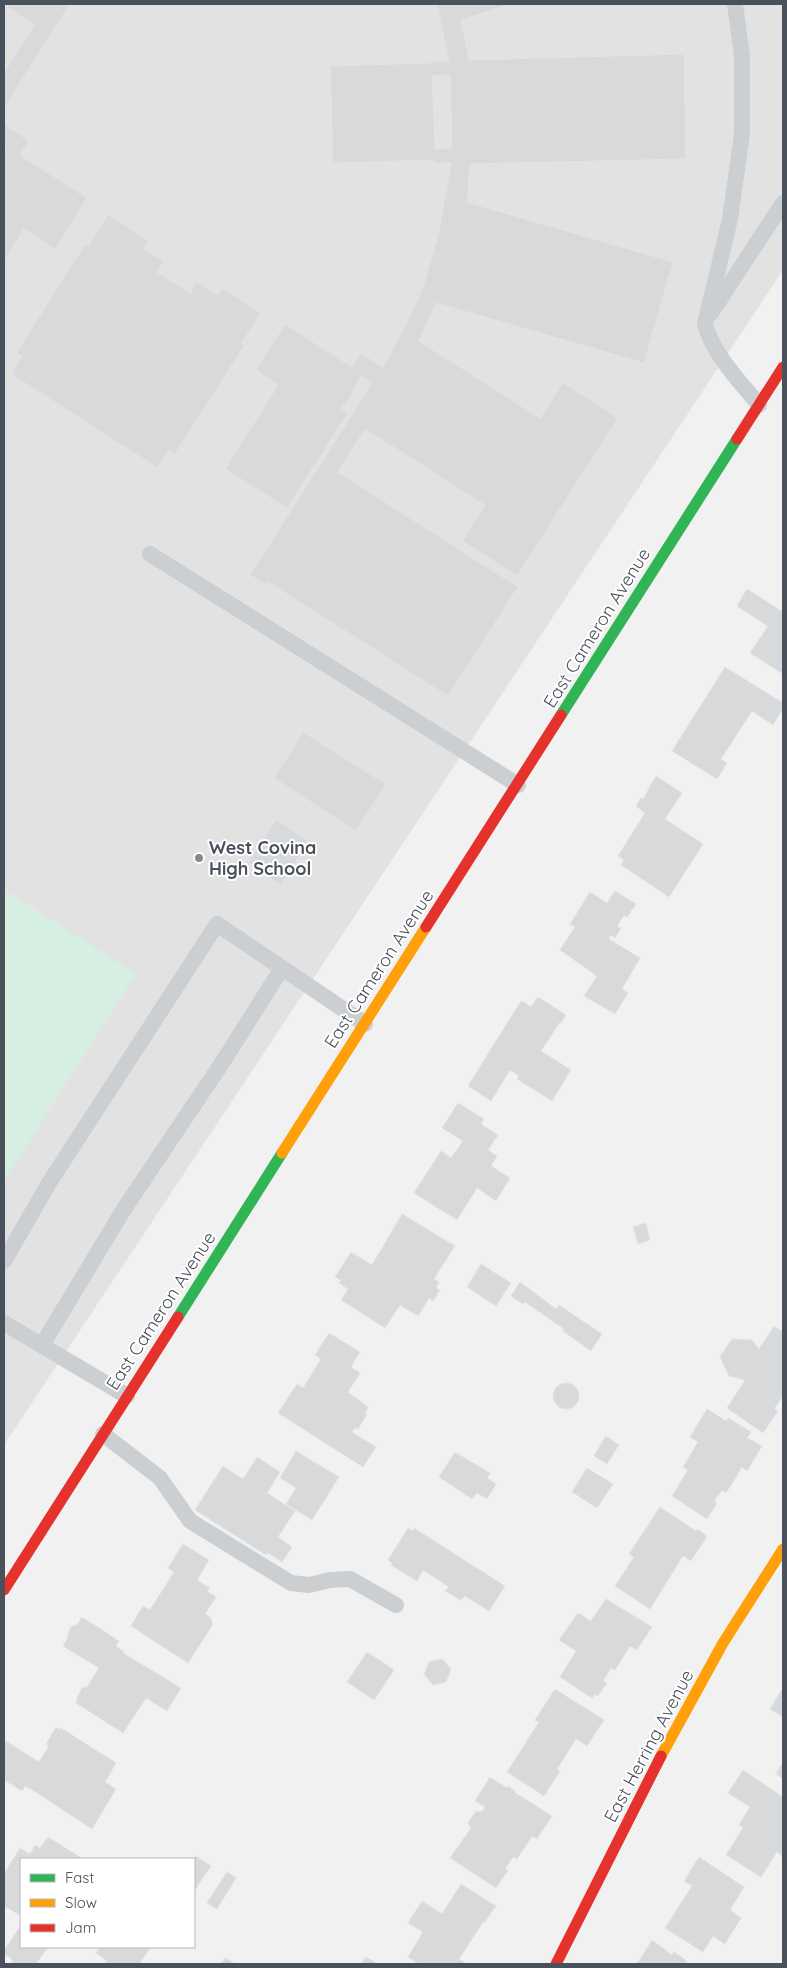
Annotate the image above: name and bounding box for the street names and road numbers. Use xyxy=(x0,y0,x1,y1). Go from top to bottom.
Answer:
street label: East Cameron Avenue xyxy=(538,544,655,712)
street label: East Cameron Avenue xyxy=(319,885,438,1052)
street label: East Cameron Avenue xyxy=(101,1227,220,1394)
street label: East Herring Avenue xyxy=(599,1666,699,1826)

